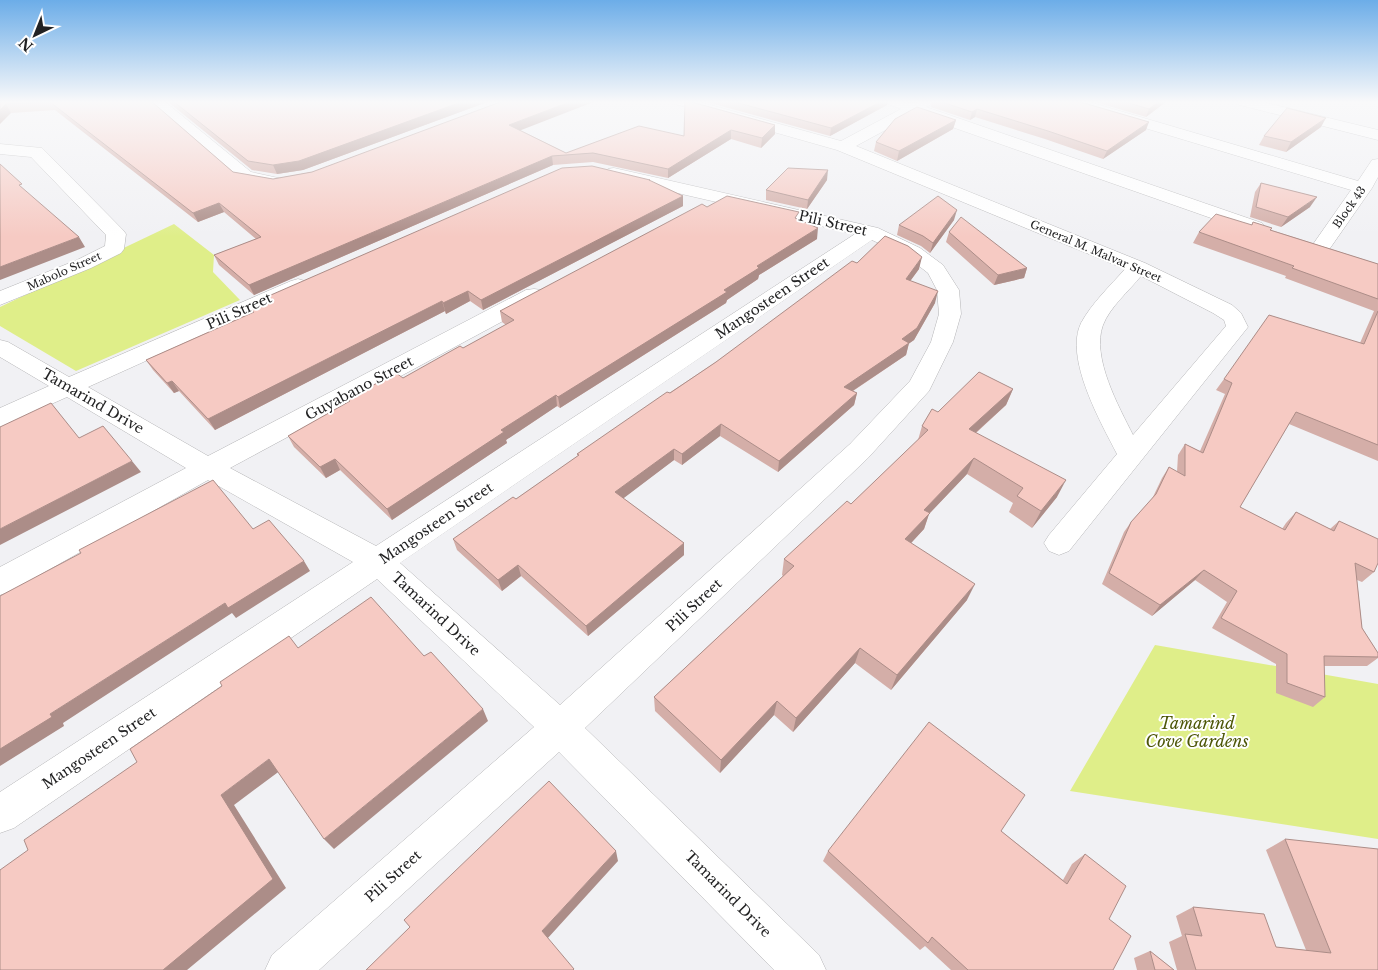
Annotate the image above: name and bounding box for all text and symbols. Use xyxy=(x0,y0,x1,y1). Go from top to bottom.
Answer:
north arrow xyxy=(10,10,60,60)
text: N xyxy=(15,33,37,56)
street label: Block 43 xyxy=(1329,183,1369,231)
street label: Pili Street xyxy=(797,206,870,240)
street label: General M. Malvar Street xyxy=(1028,217,1165,285)
street label: Mabolo Street xyxy=(25,248,104,294)
street label: Mangosteen Street xyxy=(712,253,833,343)
street label: Pili Street xyxy=(203,288,275,333)
street label: Guyabano Street xyxy=(302,352,417,424)
street label: Tamarind Drive xyxy=(39,364,147,438)
street label: Mangosteen Street xyxy=(376,478,497,568)
street label: Tamarind Drive xyxy=(388,568,484,660)
street label: Pili Street xyxy=(662,574,726,635)
street label: Mangosteen Street xyxy=(39,703,160,793)
park label: Tamarind Cove Gardens xyxy=(1146,713,1249,751)
street label: Pili Street xyxy=(361,845,425,906)
street label: Tamarind Drive xyxy=(681,847,775,941)

